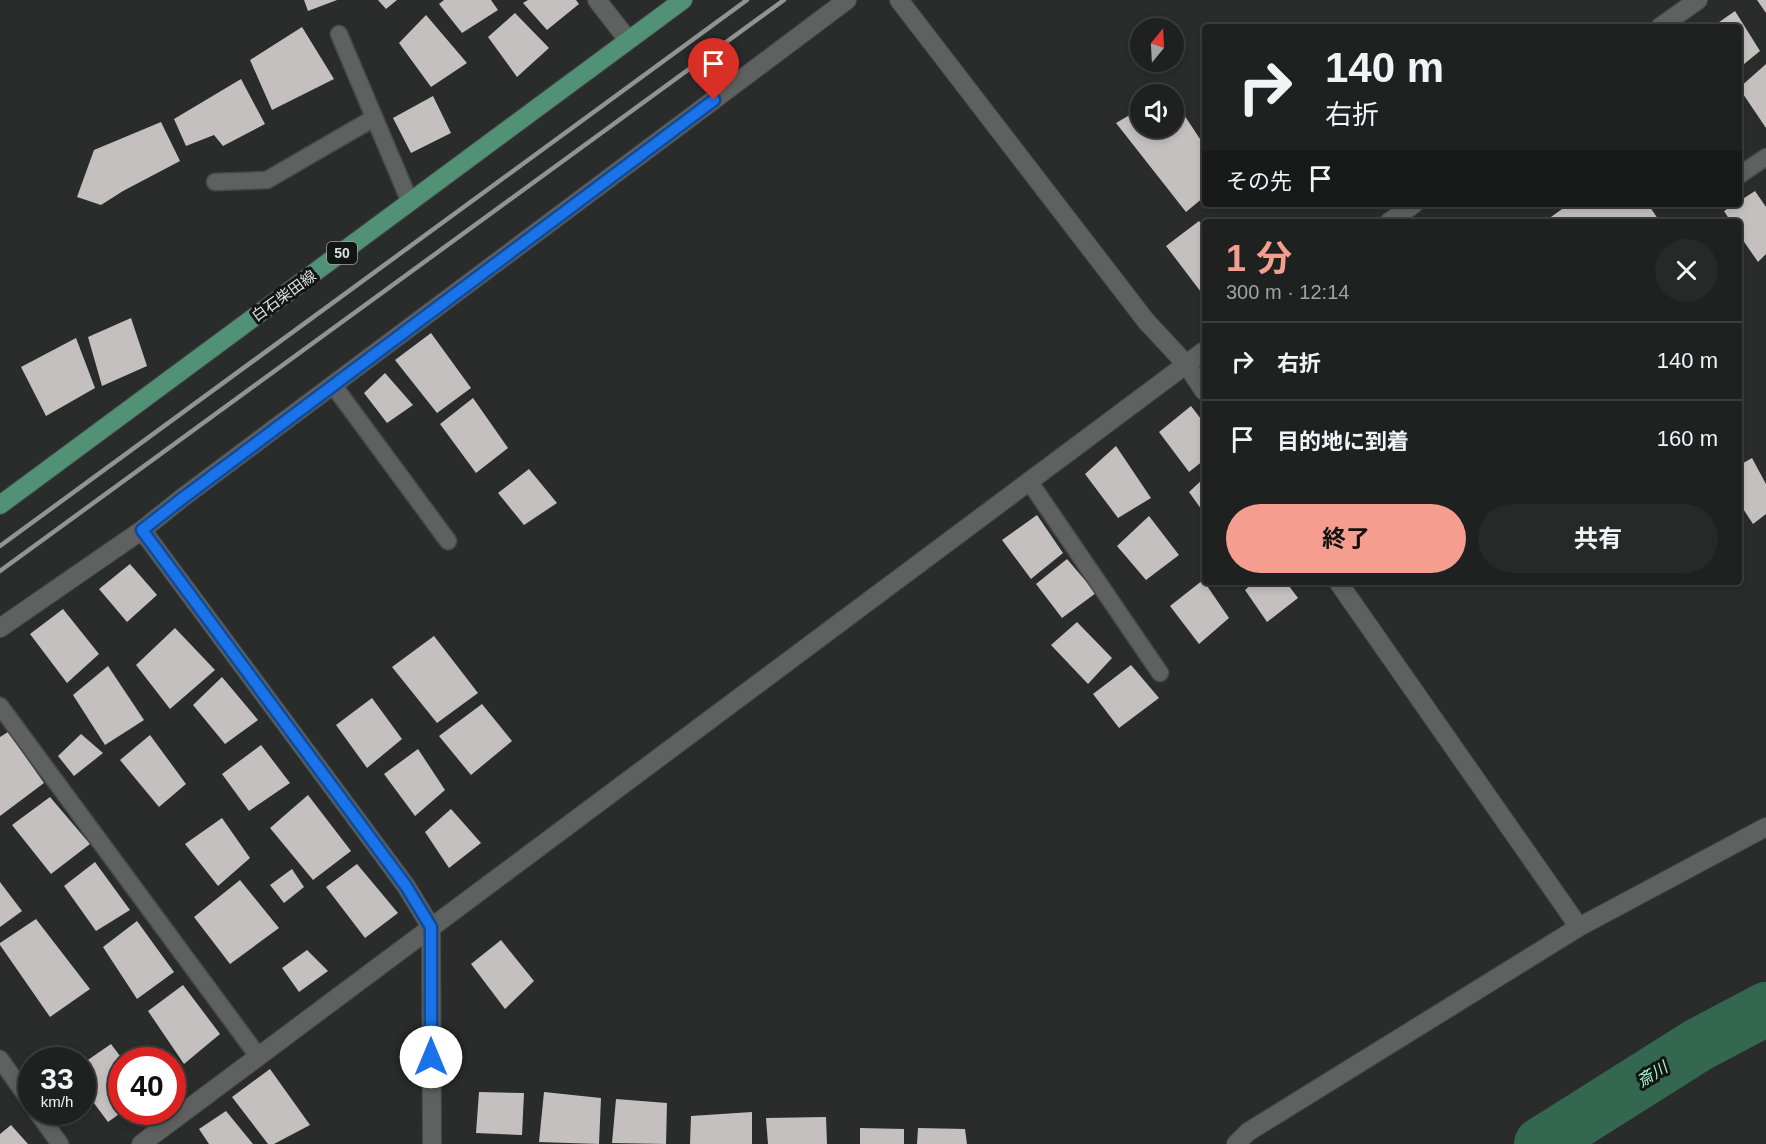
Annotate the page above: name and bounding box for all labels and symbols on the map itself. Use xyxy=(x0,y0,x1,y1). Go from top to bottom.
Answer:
north arrow xyxy=(1130,18,1184,72)
pin xyxy=(688,38,739,100)
road number: 50 xyxy=(327,242,357,264)
street label: 白石柴田線 xyxy=(248,267,319,325)
position arrow xyxy=(399,1025,463,1089)
speed limit sign: 40 xyxy=(108,1047,186,1125)
water label: 斎川 xyxy=(1634,1058,1672,1090)

